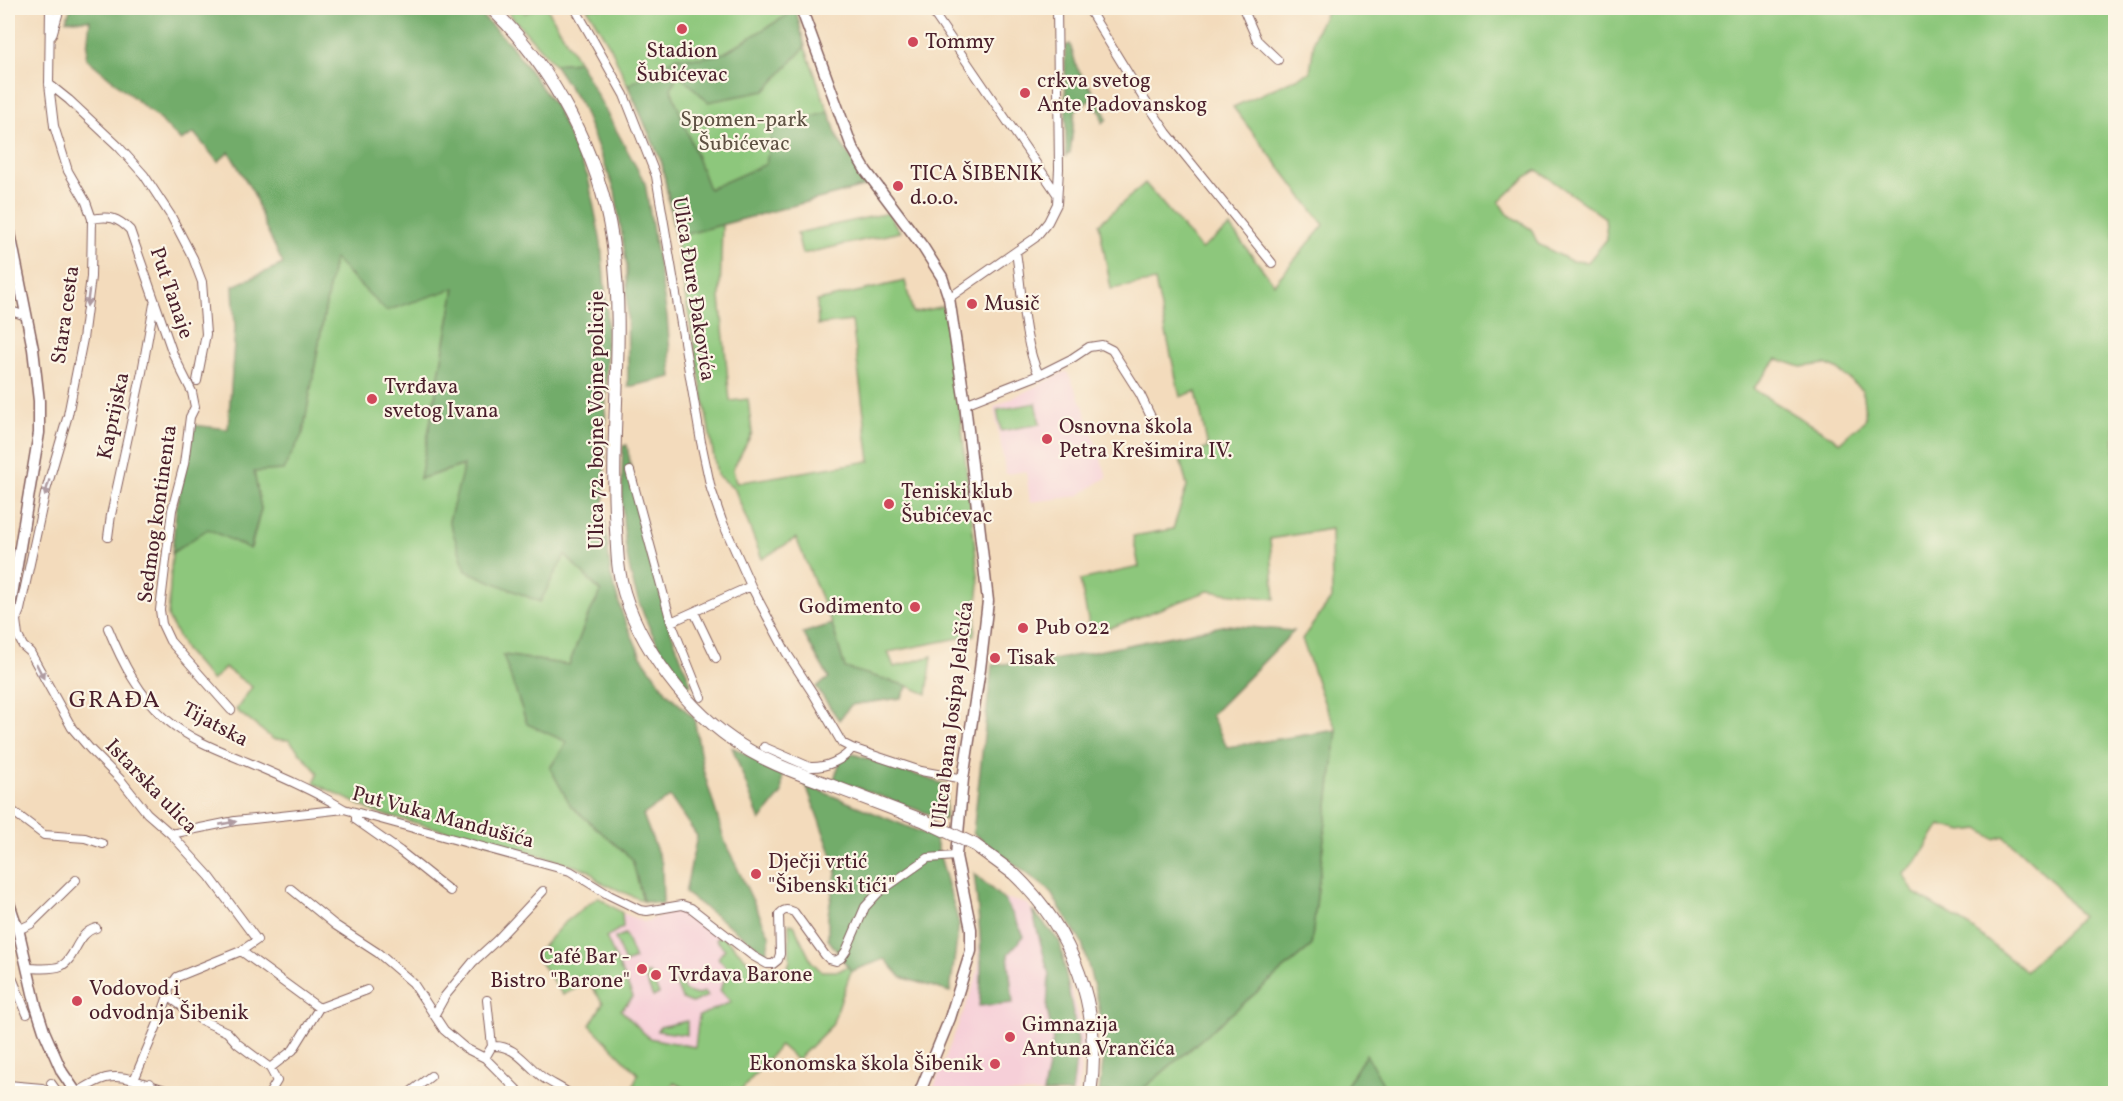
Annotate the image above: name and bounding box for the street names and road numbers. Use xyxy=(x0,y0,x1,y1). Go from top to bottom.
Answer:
street label: Ulica Đure Đakovića xyxy=(664,195,722,383)
street label: Put Tanaje xyxy=(142,243,200,343)
street label: Stara cesta xyxy=(45,264,87,366)
street label: Ulica 72. bojne Vojne policije xyxy=(583,291,612,549)
street label: Kaprijska xyxy=(91,370,137,462)
street label: Sedmog kontinenta xyxy=(131,423,185,605)
street label: Ulica bana Josipa Jelačića xyxy=(925,599,981,831)
street label: Tijatska xyxy=(177,695,253,755)
street label: Istarska ulica xyxy=(98,733,204,841)
street label: Put Vuka Mandušića xyxy=(349,780,537,856)

